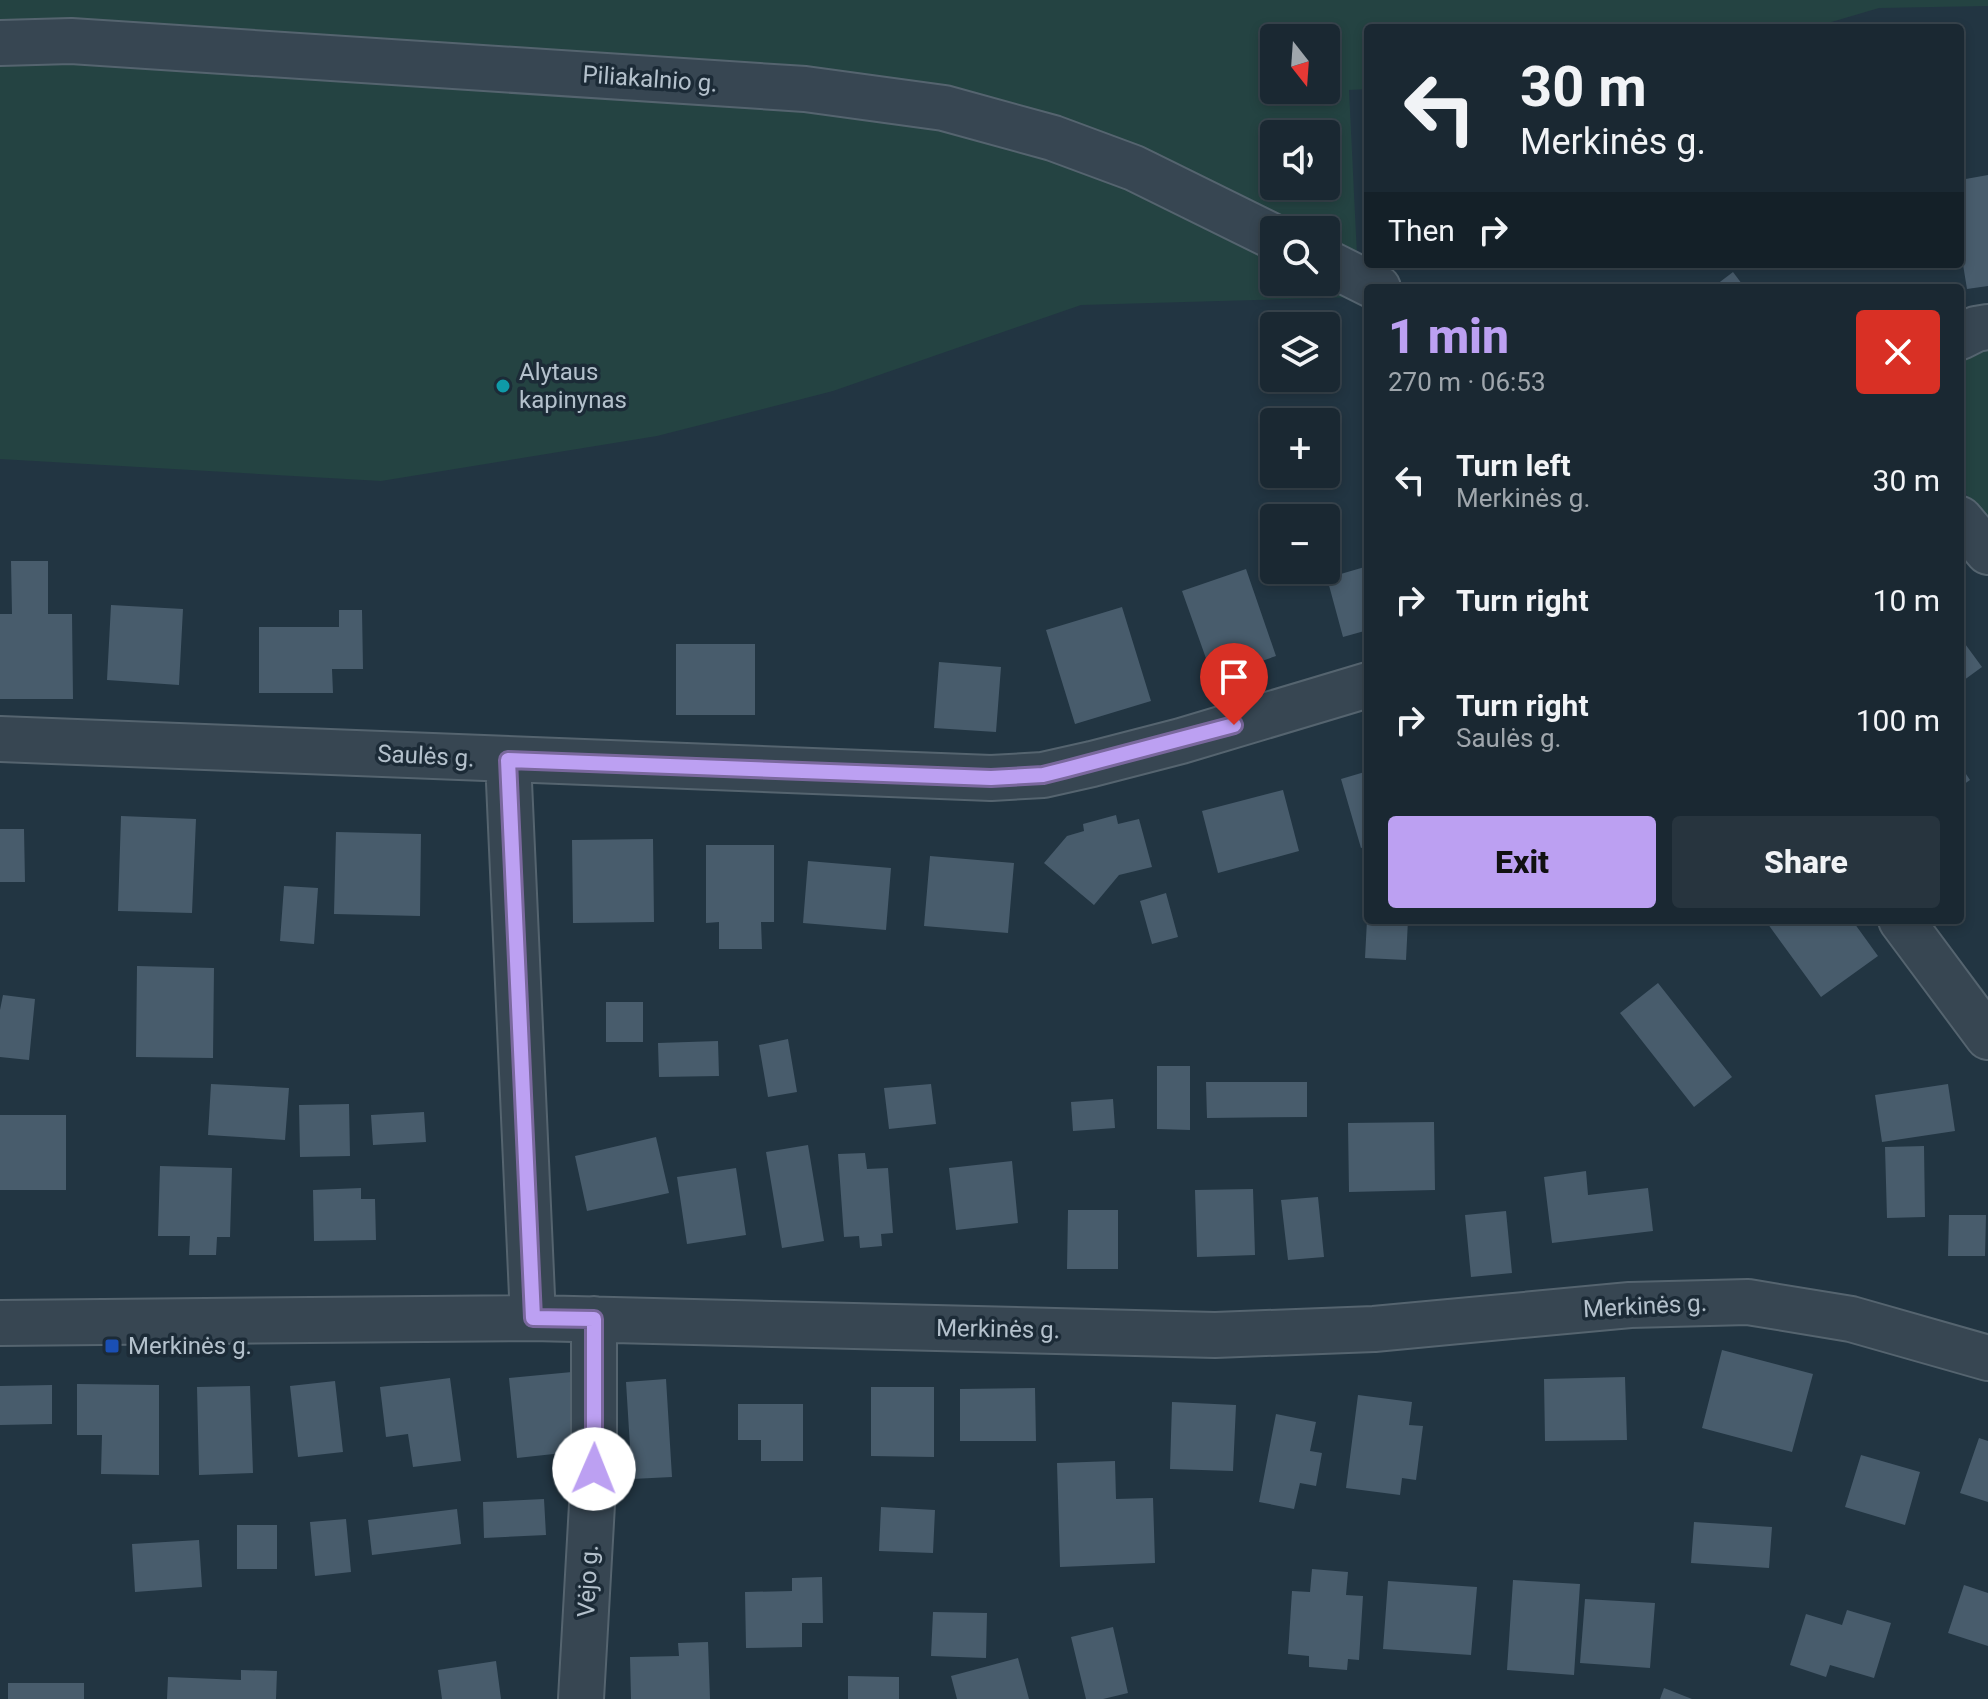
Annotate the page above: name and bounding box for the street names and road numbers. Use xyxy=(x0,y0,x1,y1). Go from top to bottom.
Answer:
street label: Piliakalnio g. xyxy=(582,60,718,98)
street label: Saulės g. xyxy=(377,739,475,773)
street label: Merkinės g. xyxy=(1582,1289,1708,1323)
street label: Merkinės g. xyxy=(936,1314,1060,1344)
street label: Vėjo g. xyxy=(572,1544,604,1618)

